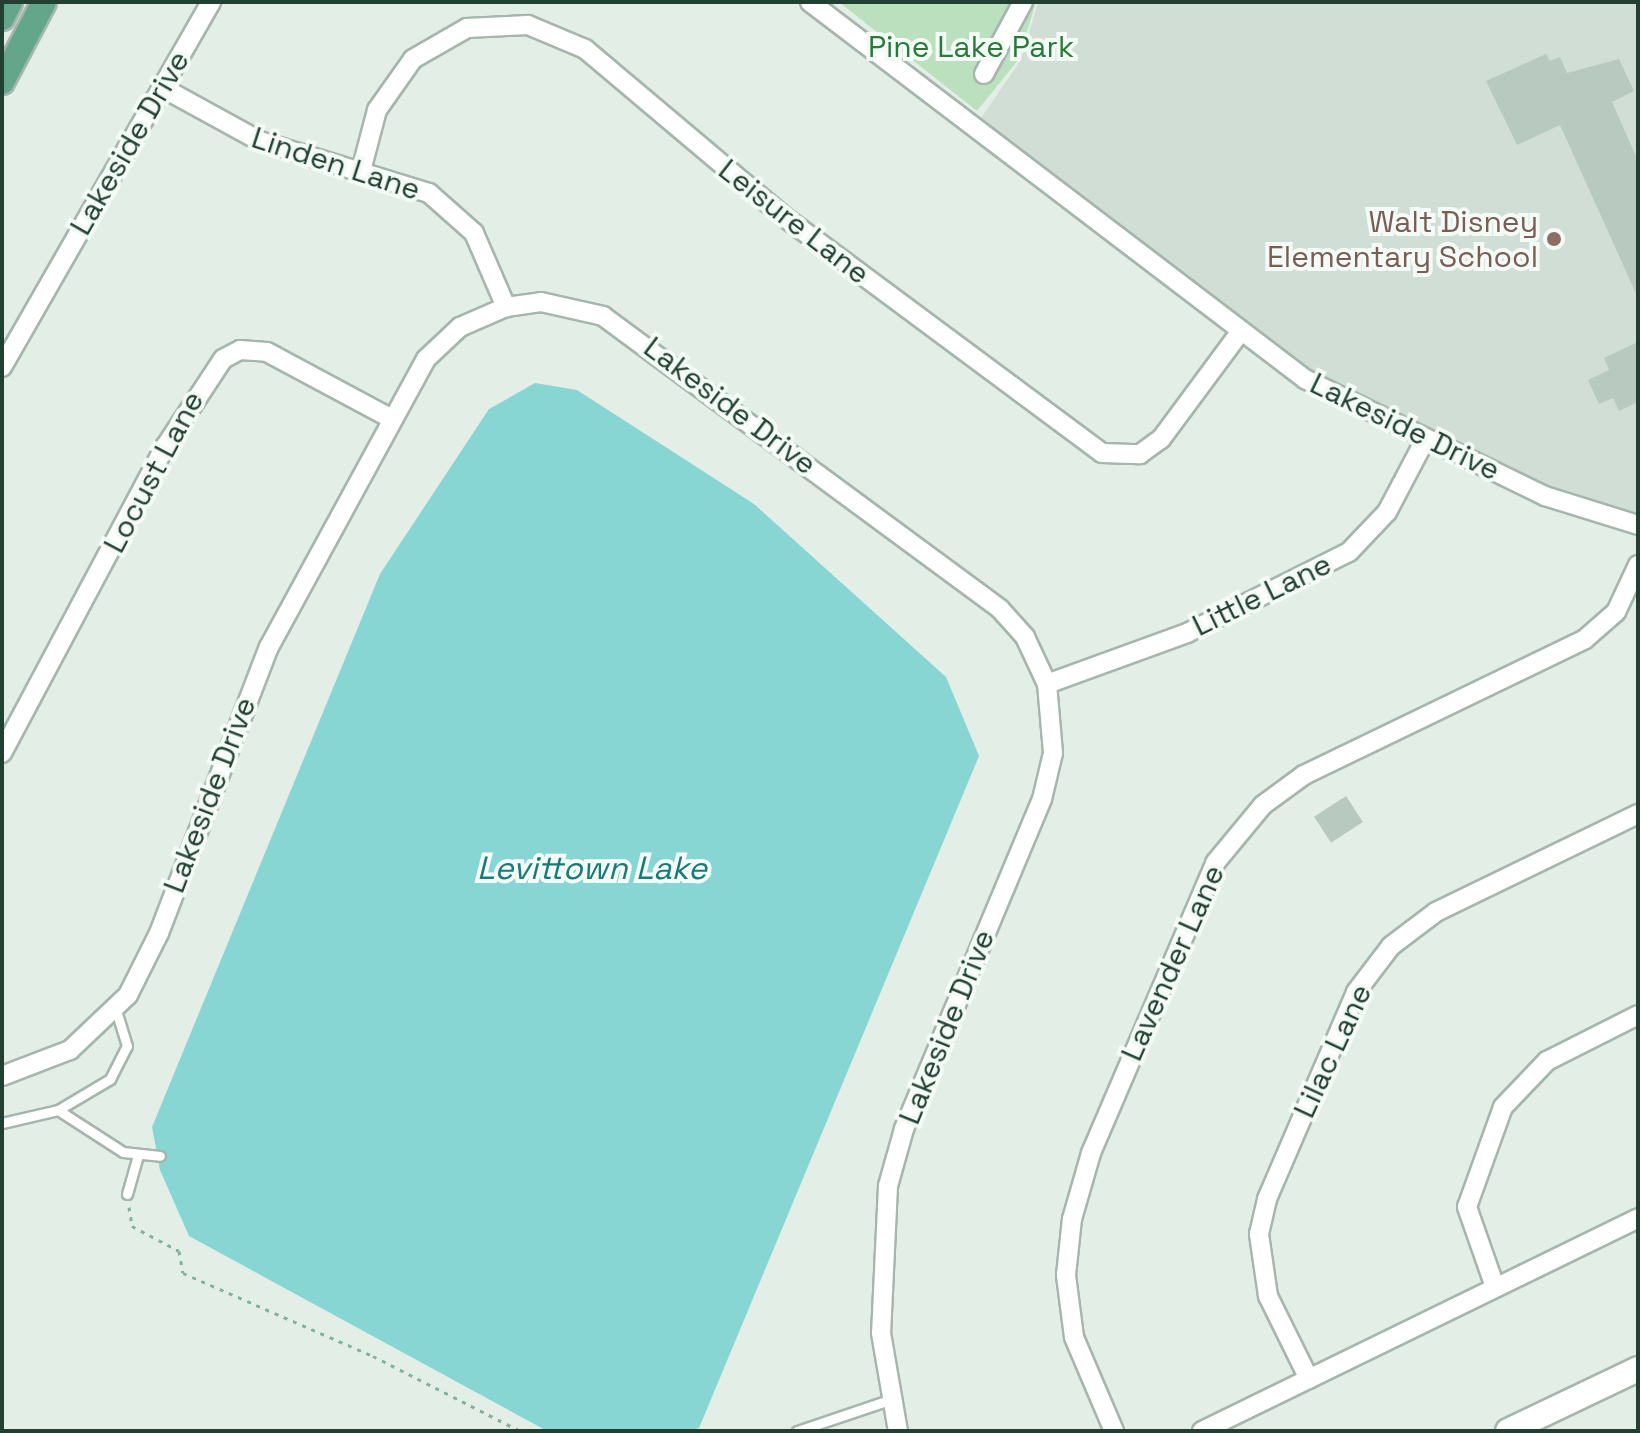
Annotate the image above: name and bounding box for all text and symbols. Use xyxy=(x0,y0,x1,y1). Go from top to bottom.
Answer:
park label: Pine Lake Park xyxy=(868,29,1074,65)
street label: Lakeside Drive xyxy=(63,45,197,241)
street label: Linden Lane xyxy=(247,120,425,208)
street label: Leisure Lane xyxy=(711,152,877,292)
place label: Walt Disney Elementary School xyxy=(1267,204,1538,274)
marker: Walt Disney Elementary School xyxy=(1545,230,1563,248)
street label: Lakeside Drive xyxy=(637,329,823,483)
street label: Lakeside Drive xyxy=(1304,366,1506,488)
street label: Locust Lane xyxy=(96,385,212,559)
street label: Little Lane xyxy=(1187,546,1337,644)
street label: Lakeside Drive xyxy=(156,692,264,898)
water label: Levittown Lake xyxy=(477,849,707,887)
street label: Lavender Lane xyxy=(1114,860,1232,1066)
street label: Lakeside Drive xyxy=(892,925,1002,1129)
street label: Lilac Lane xyxy=(1286,978,1380,1124)

